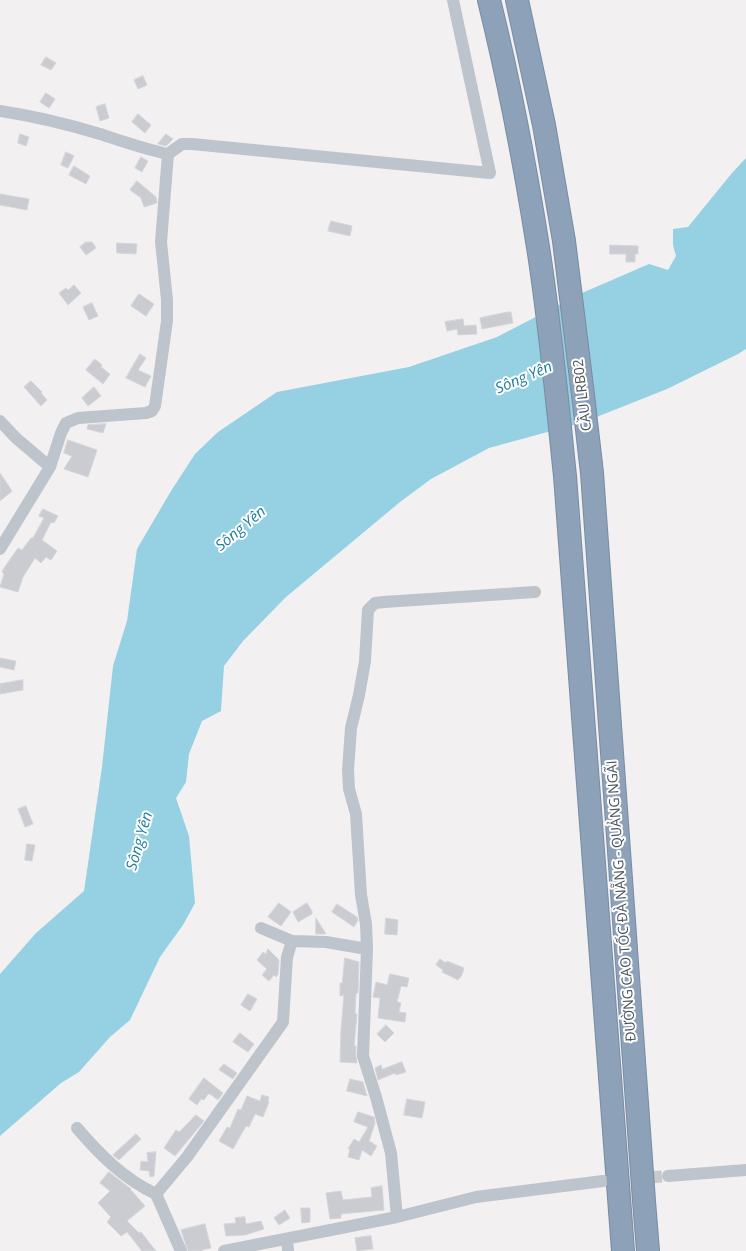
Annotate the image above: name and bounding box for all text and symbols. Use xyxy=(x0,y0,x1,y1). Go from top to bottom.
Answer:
water label: Sông Yên xyxy=(493,358,555,398)
street label: CẦU LRB02 xyxy=(570,358,596,432)
water label: Sông Yên xyxy=(212,503,270,555)
street label: ĐƯỜNG CAO TỐC ĐÀ NẴNG - QUẢNG NGÃI xyxy=(604,760,640,1042)
water label: Sông Yên xyxy=(123,810,157,872)

